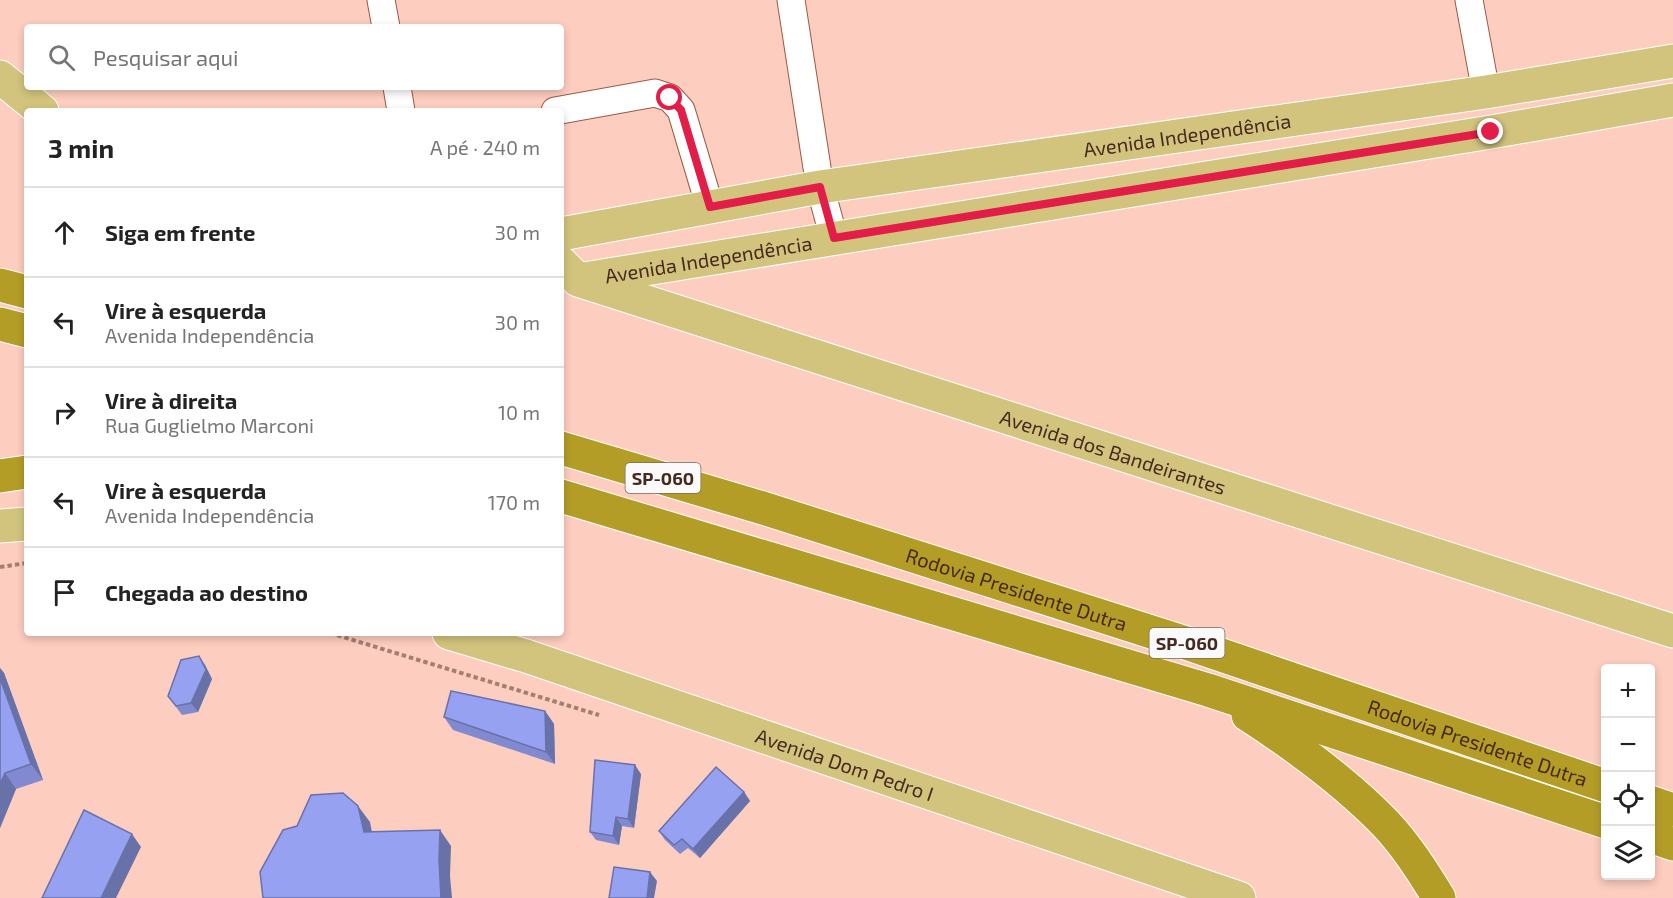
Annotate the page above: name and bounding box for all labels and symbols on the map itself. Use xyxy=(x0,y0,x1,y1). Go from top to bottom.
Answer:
route start xyxy=(656,84,682,110)
street label: Avenida Independência xyxy=(1082,108,1292,161)
route end xyxy=(1477,118,1503,144)
street label: Avenida Independência xyxy=(603,230,814,287)
street label: Avenida dos Bandeirantes xyxy=(997,404,1229,499)
road number: SP-060 xyxy=(626,463,700,493)
street label: Rodovia Presidente Dutra xyxy=(903,542,1130,635)
road number: SP-060 xyxy=(1150,628,1224,658)
street label: Rodovia Presidente Dutra xyxy=(1365,694,1591,791)
street label: Avenida Dom Pedro I xyxy=(753,723,937,805)

